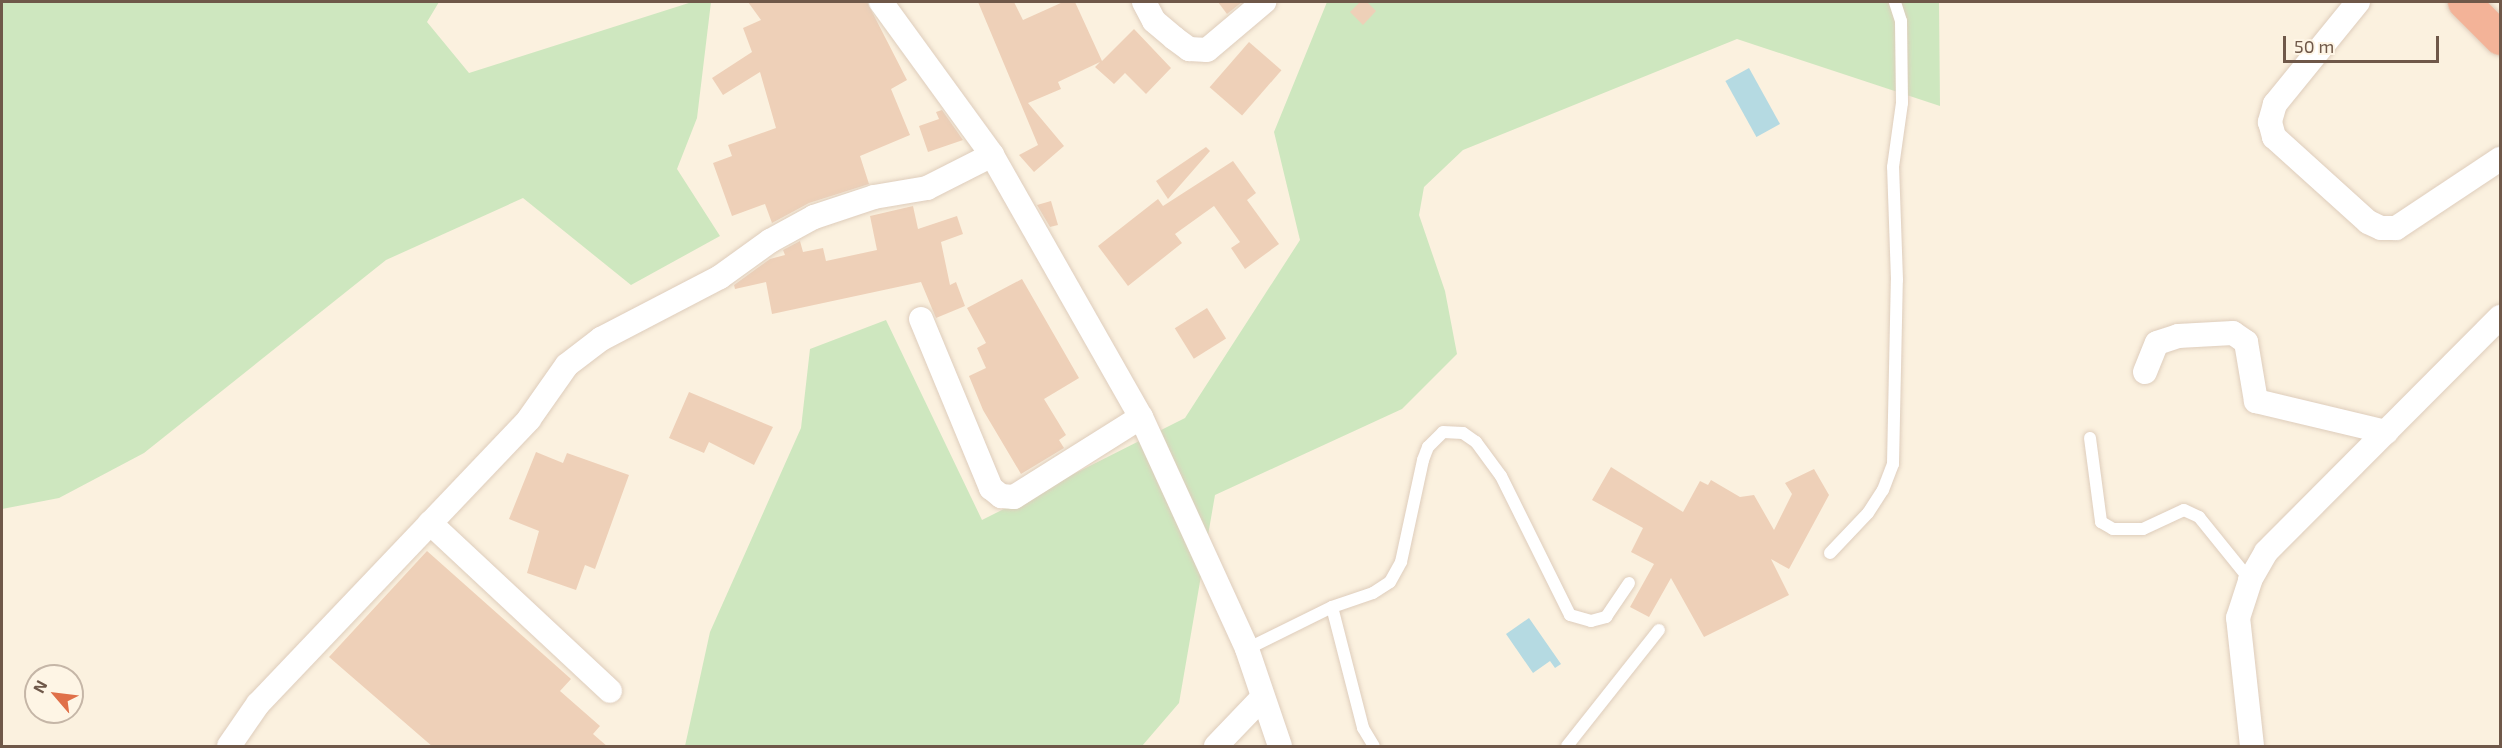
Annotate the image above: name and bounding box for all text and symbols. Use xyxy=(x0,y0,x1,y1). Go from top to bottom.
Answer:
scale bar xyxy=(2286,24,2442,62)
text: 50 m xyxy=(2294,35,2334,57)
north arrow xyxy=(24,664,84,724)
text: N xyxy=(28,677,51,696)

